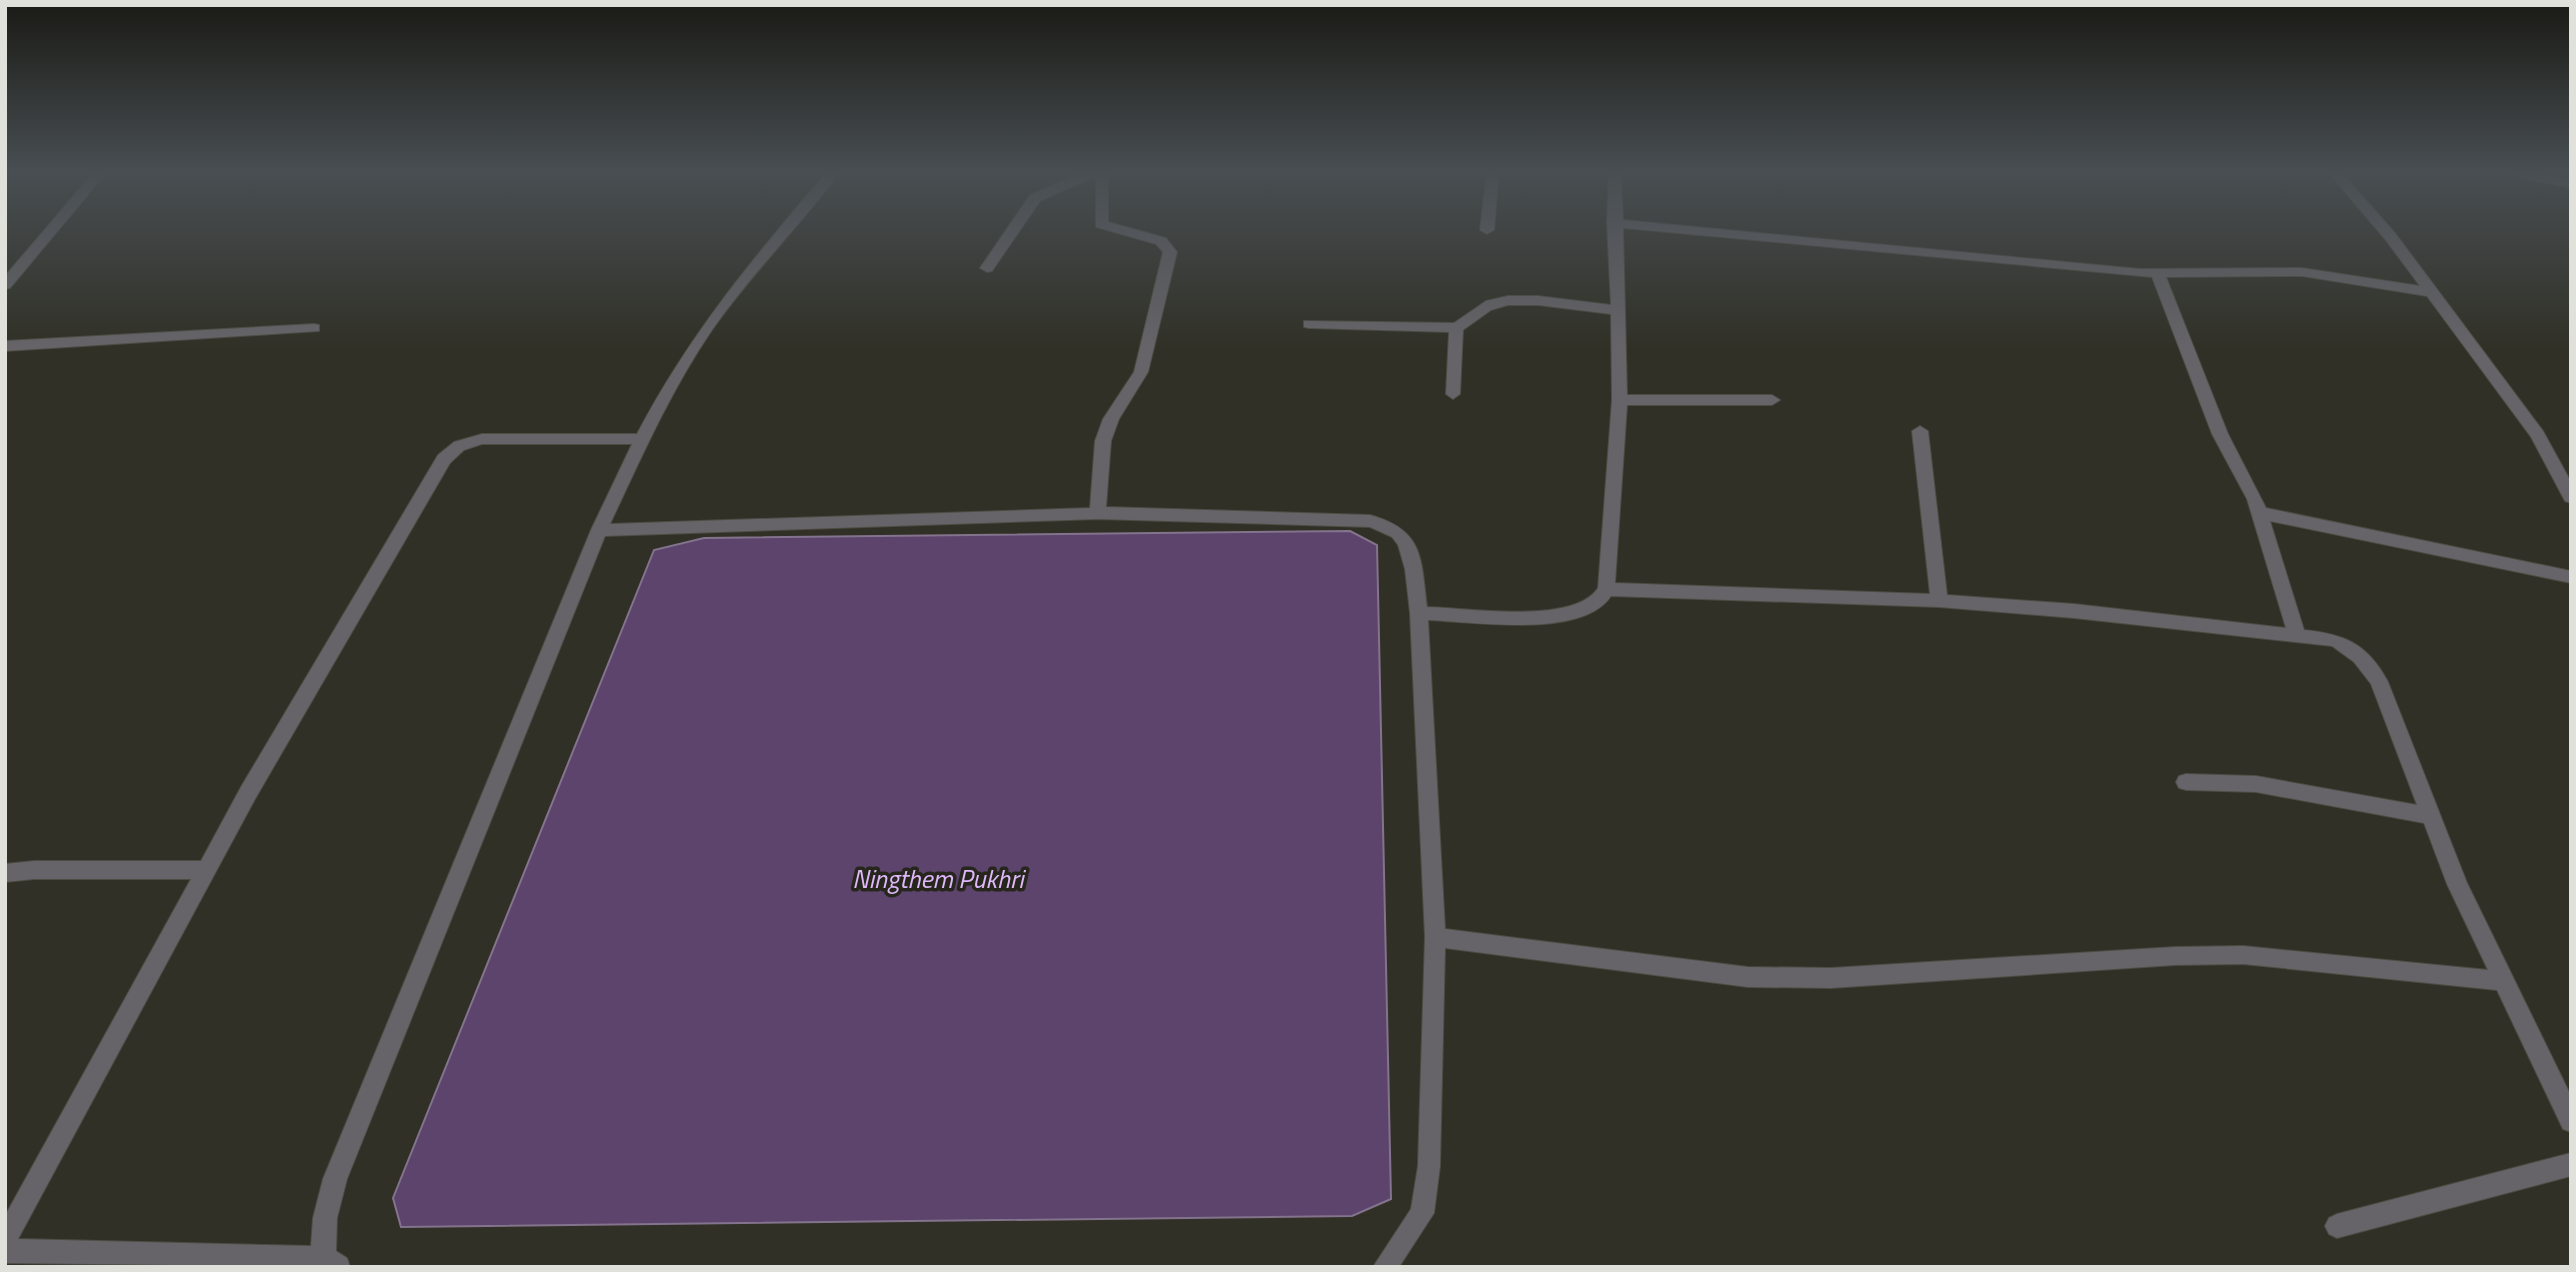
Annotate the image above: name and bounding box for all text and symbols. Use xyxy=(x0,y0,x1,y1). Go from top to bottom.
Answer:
water label: Ningthem Pukhri xyxy=(852,859,1026,898)

